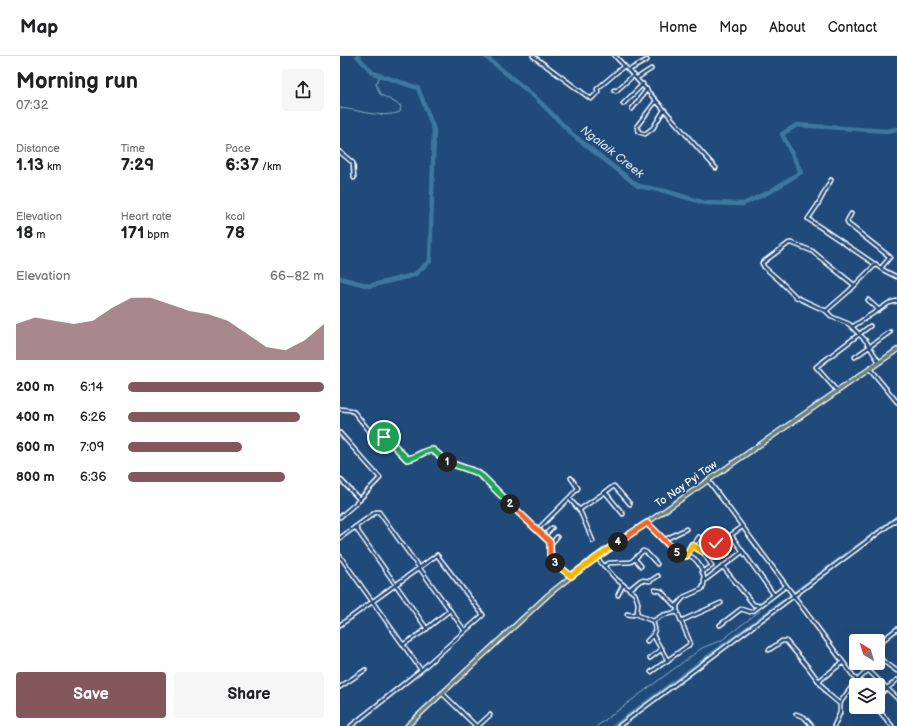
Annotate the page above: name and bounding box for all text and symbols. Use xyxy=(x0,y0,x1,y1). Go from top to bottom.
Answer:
text: Map xyxy=(20,16,58,39)
text: Home xyxy=(659,19,697,36)
text: Map xyxy=(719,19,747,36)
text: About xyxy=(769,19,806,36)
text: Contact xyxy=(828,19,877,36)
text: Morning run xyxy=(16,68,138,95)
button: share xyxy=(282,69,324,111)
text: 07:32 xyxy=(16,97,48,113)
water label: Ngalaik Creek xyxy=(577,123,648,182)
text: Distance xyxy=(16,142,60,155)
text: Time xyxy=(121,142,145,155)
text: Pace xyxy=(225,142,250,155)
text: 1.13 xyxy=(16,155,44,175)
text: 7:29 xyxy=(121,155,154,175)
text: 6:37 xyxy=(225,155,259,175)
text: km xyxy=(44,160,61,173)
text: /km xyxy=(259,160,281,173)
text: Elevation xyxy=(16,210,62,223)
text: Heart rate xyxy=(121,210,171,223)
text: kcal xyxy=(225,210,245,223)
text: 18 xyxy=(16,223,33,243)
text: 171 xyxy=(121,223,144,243)
text: 78 xyxy=(225,223,245,243)
text: m xyxy=(33,228,45,241)
text: bpm xyxy=(144,228,169,241)
text: Elevation xyxy=(16,268,70,284)
text: 66–82 m xyxy=(270,268,324,284)
text: 200 m xyxy=(16,379,54,395)
text: 6:14 xyxy=(80,379,104,395)
text: 400 m xyxy=(16,409,54,425)
text: 6:26 xyxy=(80,409,106,425)
pin xyxy=(367,420,401,454)
icon: arrive xyxy=(373,426,395,448)
text: 600 m xyxy=(16,439,55,455)
text: 7:09 xyxy=(80,439,104,455)
pin: 1 xyxy=(437,452,457,472)
text: 1 xyxy=(445,455,449,468)
street label: To Nay Pyi Taw xyxy=(652,457,720,510)
text: 800 m xyxy=(16,469,55,485)
text: 6:36 xyxy=(80,469,107,485)
pin: 2 xyxy=(500,494,520,514)
text: 2 xyxy=(507,497,513,510)
pin xyxy=(699,526,733,560)
pin: 4 xyxy=(608,532,628,552)
icon: check xyxy=(705,532,727,554)
text: 4 xyxy=(615,535,621,548)
pin: 5 xyxy=(667,543,687,563)
text: 5 xyxy=(674,546,680,559)
pin: 3 xyxy=(545,553,565,573)
text: 3 xyxy=(552,556,558,569)
north arrow xyxy=(849,634,885,670)
map controls xyxy=(849,634,885,714)
button: Save xyxy=(16,672,166,718)
button: Share xyxy=(174,672,324,718)
button: layers xyxy=(849,678,885,714)

